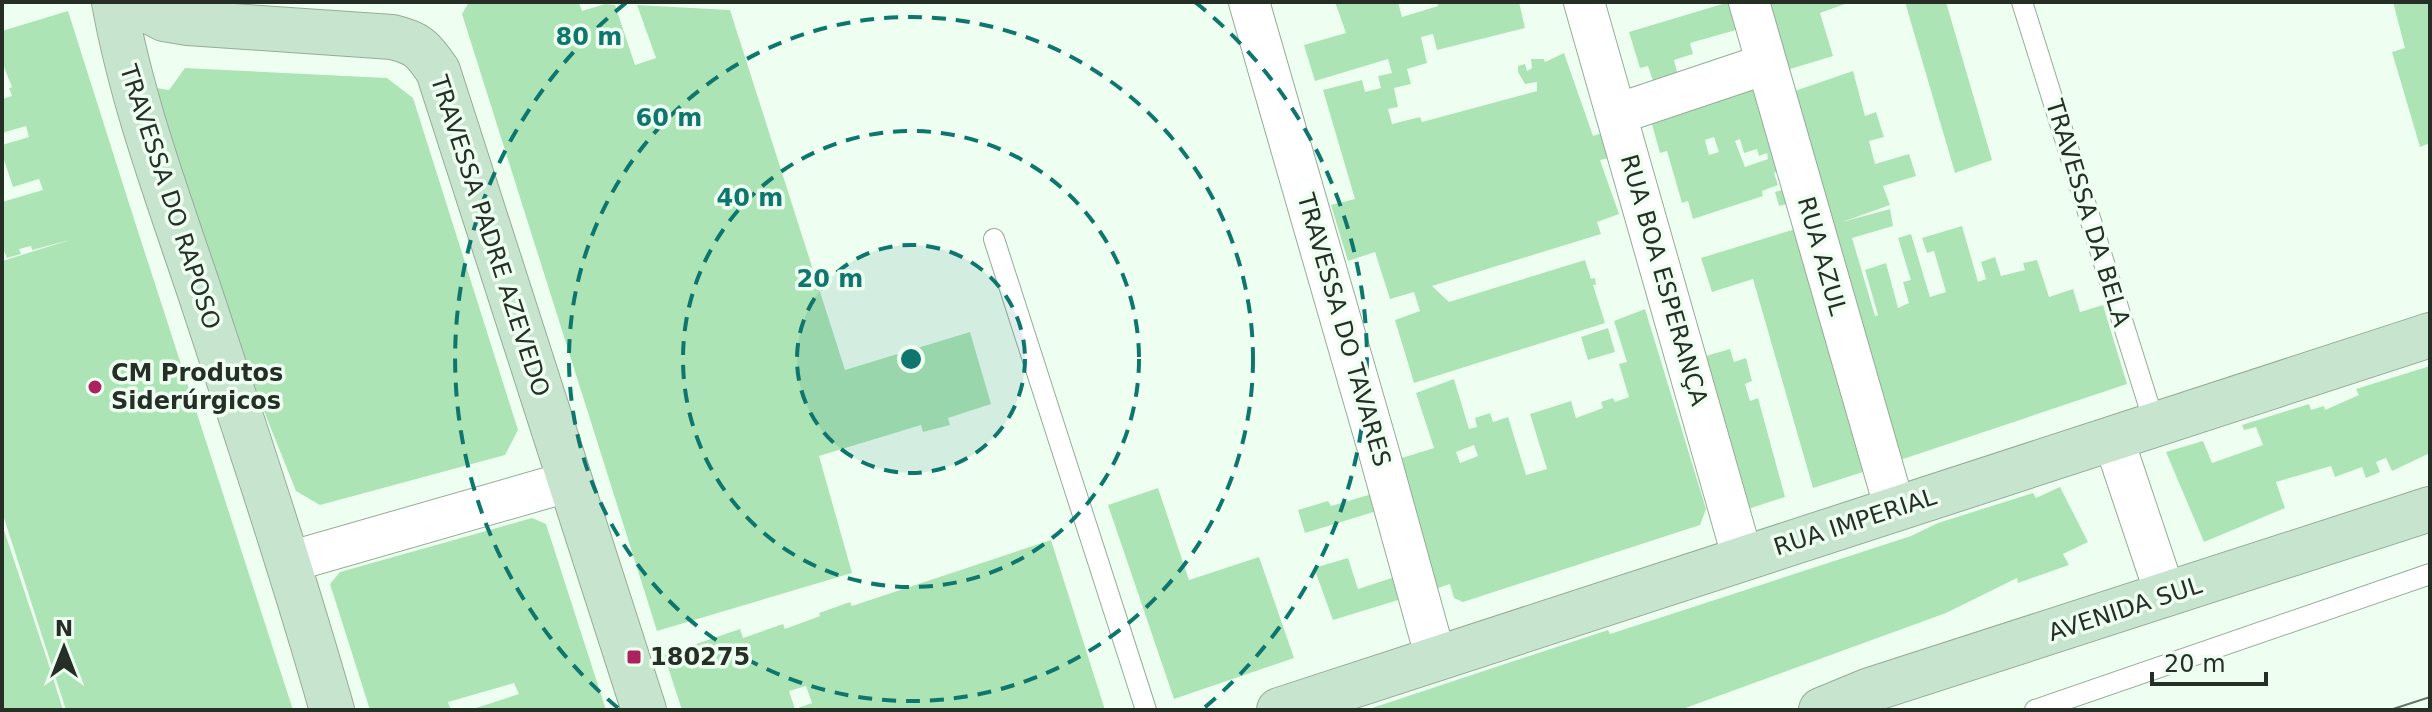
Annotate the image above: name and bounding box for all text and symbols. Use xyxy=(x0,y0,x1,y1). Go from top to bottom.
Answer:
text: 80 m xyxy=(556,23,622,51)
street label: TRAVESSA DO RAPOSO xyxy=(114,60,226,333)
street label: TRAVESSA PADRE AZEVEDO xyxy=(424,71,555,400)
street label: TRAVESSA DA BELA xyxy=(2040,95,2136,330)
text: 60 m xyxy=(636,104,702,132)
street label: RUA BOA ESPERANÇA xyxy=(1615,151,1713,409)
text: 40 m xyxy=(717,184,783,212)
street label: TRAVESSA DO TAVARES xyxy=(1291,189,1396,470)
street label: RUA AZUL xyxy=(1792,193,1852,319)
text: 20 m xyxy=(797,265,863,293)
centre of rings xyxy=(897,345,925,373)
place label: CM Produtos Siderúrgicos xyxy=(111,359,283,415)
marker: CM Produtos Siderúrgicos xyxy=(86,378,104,396)
street label: RUA IMPERIAL xyxy=(1770,482,1940,561)
street label: AVENIDA SUL xyxy=(2045,571,2206,647)
north arrow xyxy=(24,608,104,688)
text: N xyxy=(55,616,73,641)
scale bar xyxy=(2152,636,2266,686)
place label: 180275 xyxy=(650,643,750,671)
marker: 180275 xyxy=(625,648,643,666)
text: 20 m xyxy=(2164,650,2226,678)

